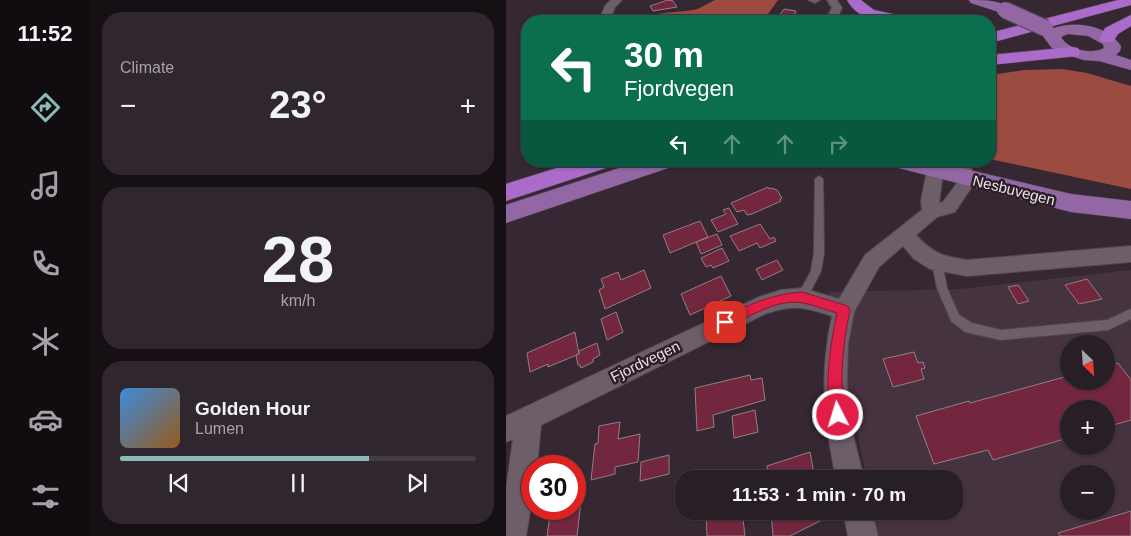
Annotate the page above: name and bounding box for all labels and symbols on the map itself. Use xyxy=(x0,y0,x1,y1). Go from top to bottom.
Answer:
street label: Nesbuvegen xyxy=(971,172,1057,208)
pin xyxy=(704,301,746,343)
north arrow xyxy=(1060,335,1115,390)
street label: Fjordvegen xyxy=(608,337,682,385)
position arrow xyxy=(811,388,863,440)
speed limit sign: 30 xyxy=(521,455,586,520)

